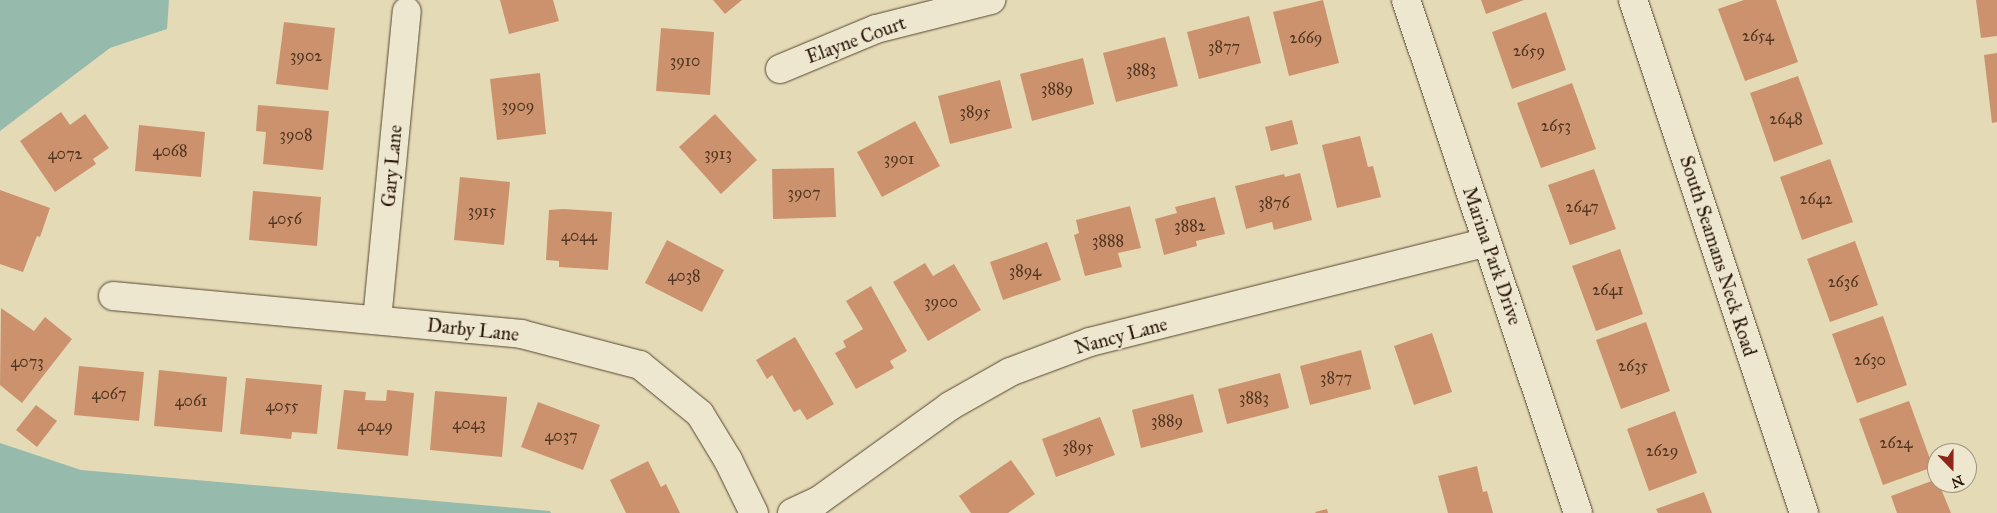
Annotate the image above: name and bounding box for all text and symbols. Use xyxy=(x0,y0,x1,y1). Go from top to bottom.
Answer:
street label: Elayne Court xyxy=(803,11,909,69)
house number: 2654 xyxy=(1742,26,1774,46)
house number: 2669 xyxy=(1290,28,1322,48)
house number: 3877 xyxy=(1208,37,1240,57)
house number: 2659 xyxy=(1513,41,1545,61)
house number: 3902 xyxy=(290,46,322,66)
house number: 3910 xyxy=(670,51,700,71)
house number: 3883 xyxy=(1126,60,1156,80)
house number: 3889 xyxy=(1041,79,1073,99)
house number: 3909 xyxy=(502,96,534,116)
house number: 3895 xyxy=(960,102,990,122)
house number: 2648 xyxy=(1769,109,1803,129)
house number: 2653 xyxy=(1541,116,1571,136)
street label: Gary Lane xyxy=(377,124,407,208)
house number: 3908 xyxy=(280,125,312,145)
house number: 4068 xyxy=(153,141,187,161)
house number: 4072 xyxy=(48,144,82,164)
house number: 3913 xyxy=(704,144,732,164)
house number: 3901 xyxy=(884,149,914,169)
street label: South Seamans Neck Road xyxy=(1675,153,1761,359)
house number: 3907 xyxy=(788,183,820,203)
street label: Marina Park Drive xyxy=(1458,184,1526,328)
house number: 2642 xyxy=(1800,189,1832,209)
house number: 3876 xyxy=(1258,193,1290,213)
house number: 2647 xyxy=(1566,197,1598,217)
house number: 3915 xyxy=(468,201,496,221)
house number: 4056 xyxy=(268,209,302,229)
house number: 3882 xyxy=(1174,216,1206,236)
house number: 4044 xyxy=(561,226,597,246)
house number: 3888 xyxy=(1092,231,1124,251)
house number: 3894 xyxy=(1009,261,1041,281)
house number: 4038 xyxy=(667,266,701,286)
house number: 2636 xyxy=(1828,272,1858,292)
house number: 2641 xyxy=(1592,280,1624,300)
house number: 3900 xyxy=(924,292,958,312)
street label: Nancy Lane xyxy=(1072,313,1170,359)
street label: Darby Lane xyxy=(426,314,520,346)
house number: 2630 xyxy=(1854,350,1886,370)
house number: 4073 xyxy=(10,352,44,372)
house number: 2635 xyxy=(1618,356,1648,376)
house number: 3877 xyxy=(1320,368,1352,388)
house number: 4067 xyxy=(92,384,126,404)
house number: 3883 xyxy=(1239,388,1269,408)
house number: 4061 xyxy=(175,391,207,411)
house number: 4055 xyxy=(265,396,299,416)
house number: 3889 xyxy=(1151,411,1183,431)
house number: 4043 xyxy=(452,414,486,434)
house number: 4049 xyxy=(357,416,393,436)
house number: 4037 xyxy=(544,426,578,446)
house number: 2624 xyxy=(1880,433,1912,453)
house number: 3895 xyxy=(1063,437,1093,457)
house number: 2629 xyxy=(1646,441,1678,461)
north arrow xyxy=(1927,443,1977,493)
text: N xyxy=(1949,471,1966,492)

